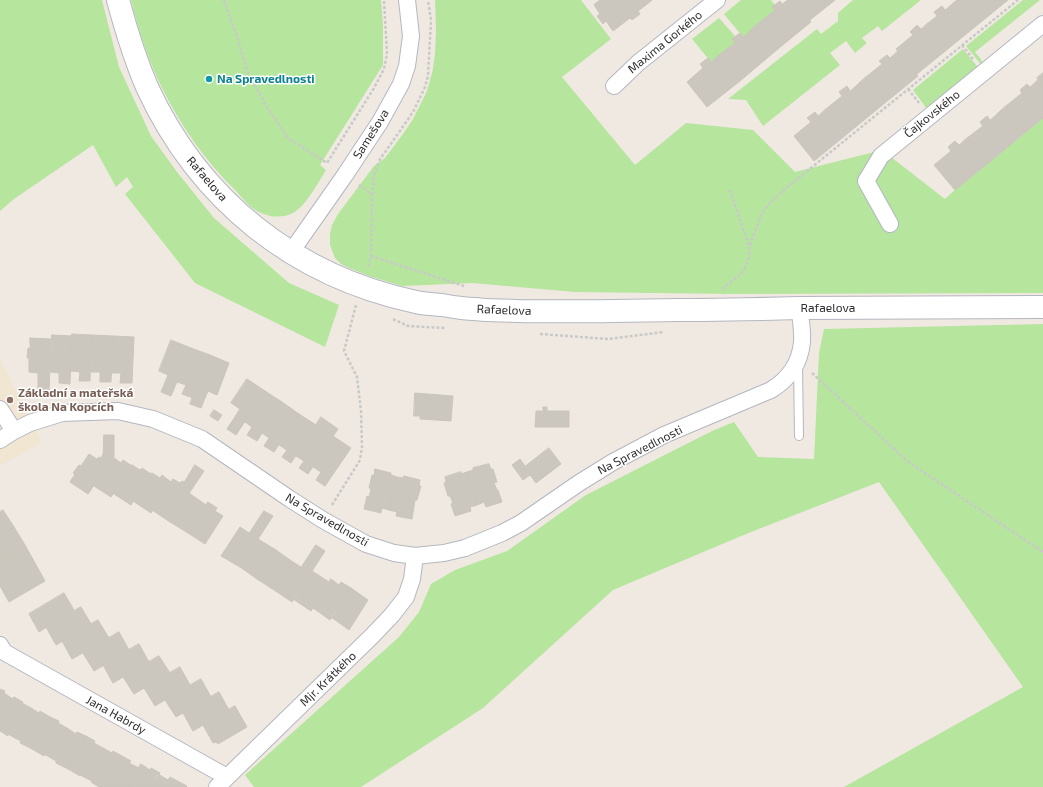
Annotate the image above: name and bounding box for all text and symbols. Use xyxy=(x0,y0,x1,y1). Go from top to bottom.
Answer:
street label: Maxima Gorkého xyxy=(625,8,705,76)
place label: Na Spravedlnosti xyxy=(217,72,315,86)
marker: Na Spravedlnosti xyxy=(204,74,214,84)
street label: Čajkovského xyxy=(901,87,963,141)
street label: Samešova xyxy=(350,106,392,162)
street label: Rafaelova xyxy=(184,154,230,204)
street label: Rafaelova xyxy=(801,301,855,315)
street label: Rafaelova xyxy=(476,302,532,318)
place label: Základní a mateřská škola Na Kopcích xyxy=(18,386,133,414)
marker: Základní a mateřská škola Na Kopcích xyxy=(5,395,15,405)
street label: Na Spravedlnosti xyxy=(595,422,685,478)
street label: Na Spravedlnosti xyxy=(283,490,371,550)
street label: Mjr. Krátkého xyxy=(297,649,359,709)
street label: Jana Habrdy xyxy=(84,693,148,737)

